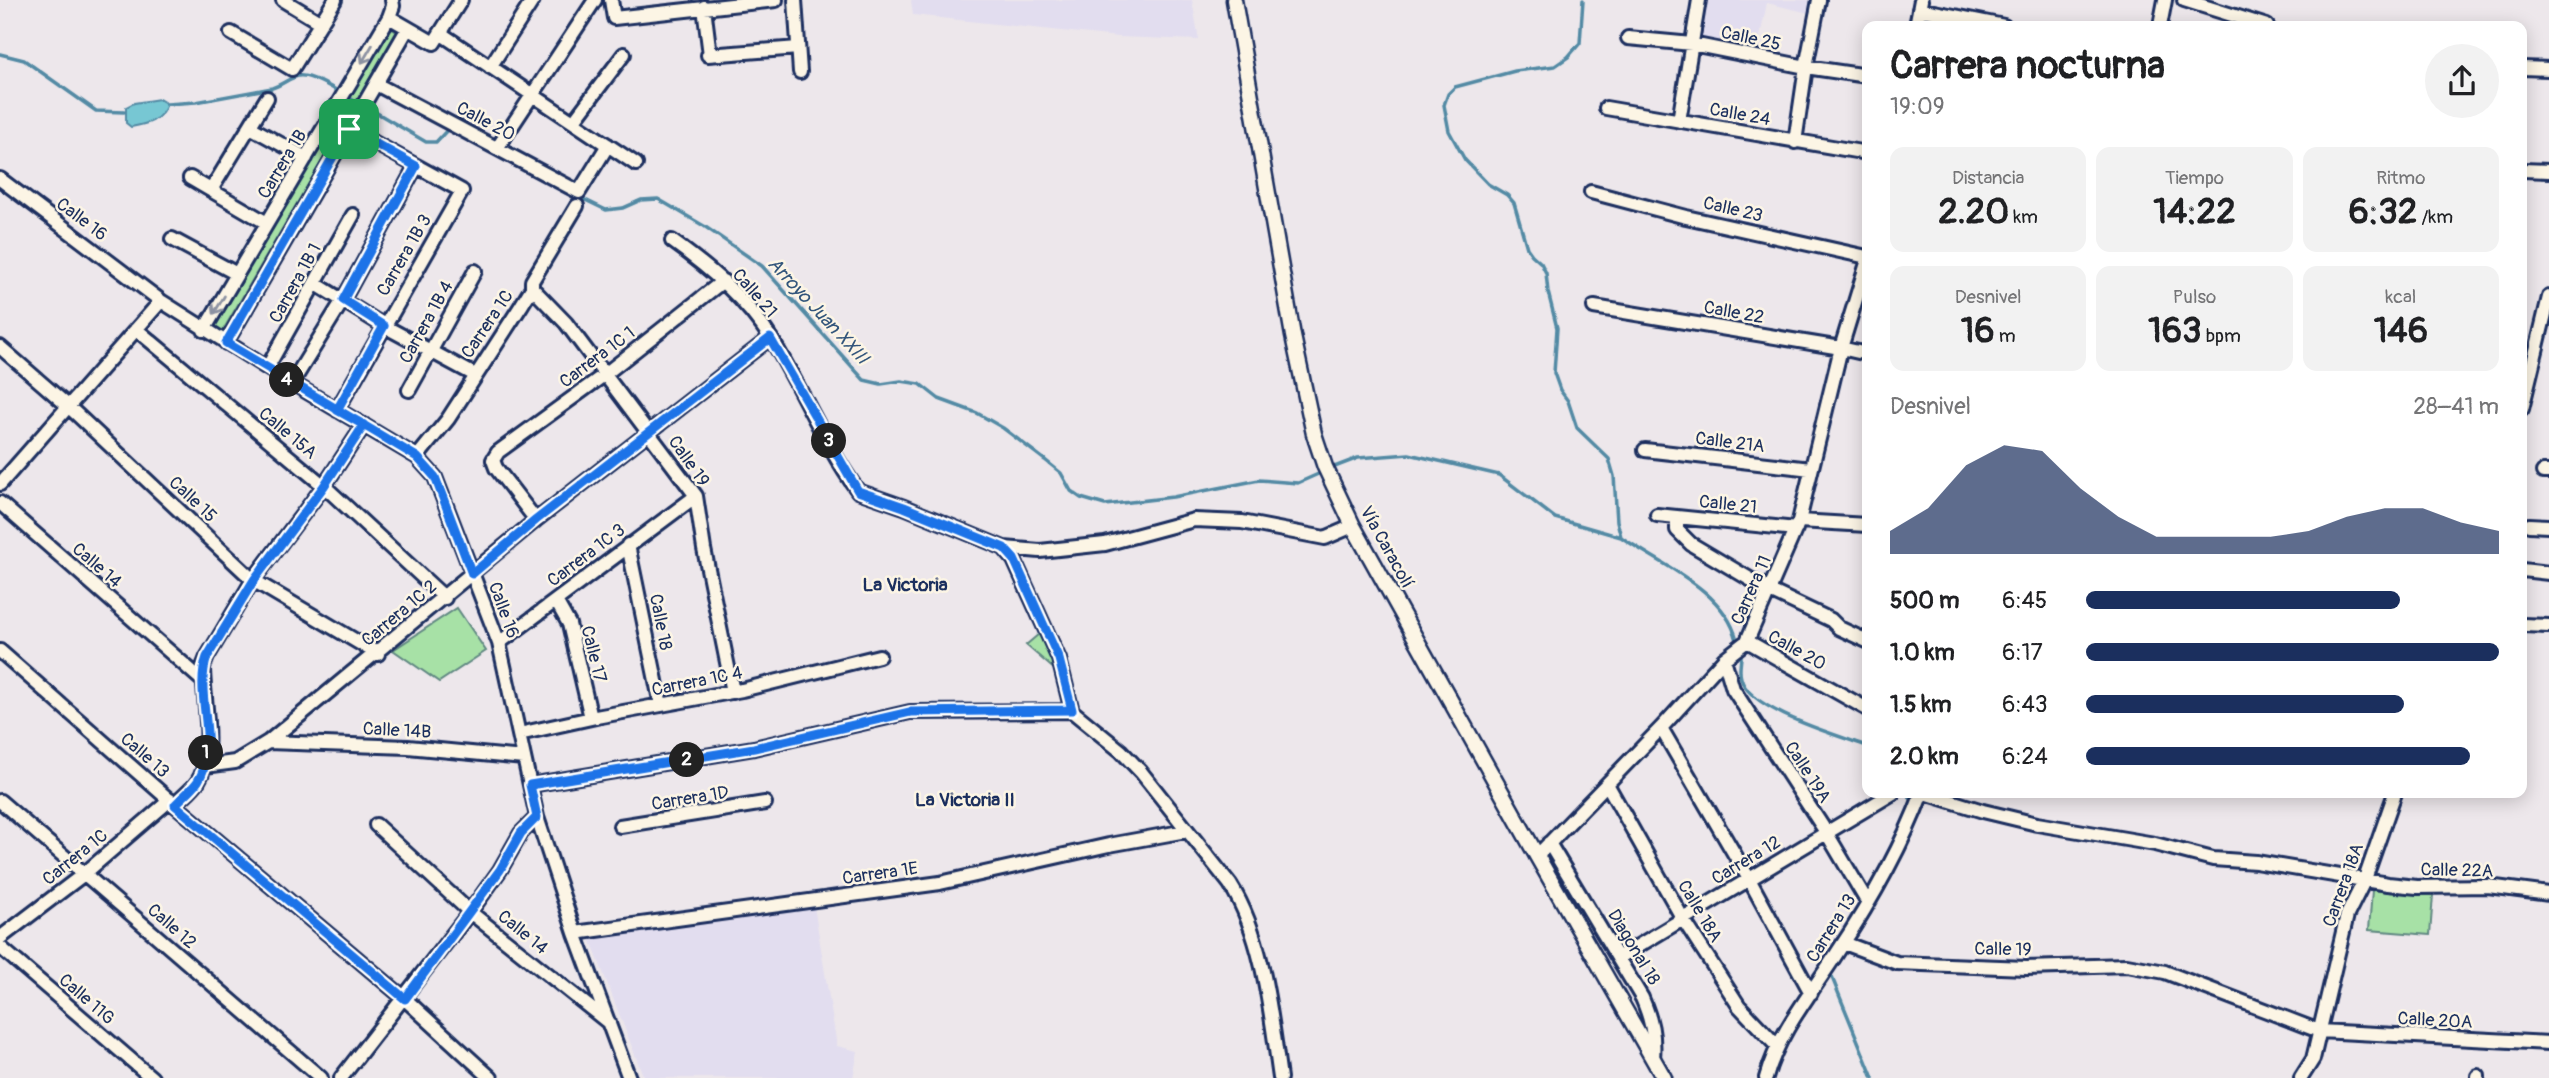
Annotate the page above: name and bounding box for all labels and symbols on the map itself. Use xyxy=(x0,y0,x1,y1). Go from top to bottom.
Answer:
street label: Calle 25 xyxy=(1719,21,1783,56)
one-way arrow xyxy=(360,44,374,64)
street label: Calle 20 xyxy=(452,96,519,146)
street label: Calle 24 xyxy=(1708,98,1773,131)
pin xyxy=(319,99,379,159)
street label: Carrera 1B xyxy=(253,125,312,203)
street label: Calle 23 xyxy=(1701,191,1765,227)
street label: Calle 16 xyxy=(51,193,112,246)
street label: Carrera 1B 3 xyxy=(372,210,437,300)
street label: Carrera 1B 1 xyxy=(264,239,327,327)
water label: Arroyo Juan XXIII xyxy=(763,252,875,370)
street label: Calle 21 xyxy=(727,264,782,323)
street label: Carrera 1B 4 xyxy=(394,276,459,368)
street label: Carrera 1C xyxy=(456,286,519,363)
one-way arrow xyxy=(212,294,226,314)
street label: Calle 22 xyxy=(1702,296,1766,329)
street label: Carrera 1C 1 xyxy=(555,322,640,393)
pin: 4 xyxy=(270,362,304,398)
street label: Calle 15A xyxy=(254,402,322,465)
pin: 3 xyxy=(812,424,846,458)
street label: Calle 21A xyxy=(1694,427,1766,458)
street label: Calle 19 xyxy=(663,431,714,491)
street label: Calle 15 xyxy=(164,471,222,527)
street label: Calle 21 xyxy=(1698,490,1758,519)
street label: Vía Caracolí xyxy=(1355,502,1419,592)
street label: Carrera 1C 3 xyxy=(543,519,630,592)
street label: Calle 14 xyxy=(67,538,127,594)
street label: Carrera 11 xyxy=(1726,552,1777,629)
district label: La Victoria xyxy=(863,573,948,597)
street label: Carrera 1C 2 xyxy=(357,575,442,652)
street label: Calle 16 xyxy=(483,579,524,642)
street label: Calle 18 xyxy=(644,592,677,652)
street label: Calle 17 xyxy=(575,623,612,685)
street label: Calle 20 xyxy=(1764,625,1830,676)
street label: Carrera 1C 4 xyxy=(650,661,745,702)
street label: Calle 14B xyxy=(362,717,432,744)
street label: Calle 13 xyxy=(115,728,174,783)
pin: 1 xyxy=(188,736,224,770)
street label: Calle 19A xyxy=(1779,737,1836,808)
pin: 2 xyxy=(670,742,704,778)
street label: Carrera 1D xyxy=(650,781,730,816)
district label: La Victoria II xyxy=(915,788,1015,812)
street label: Carrera 1C xyxy=(38,824,113,891)
street label: Carrera 12 xyxy=(1707,831,1785,890)
street label: Carrera 18A xyxy=(2318,840,2369,930)
street label: Carrera 1E xyxy=(841,857,919,890)
street label: Calle 22A xyxy=(2420,858,2494,883)
street label: Calle 18A xyxy=(1672,876,1727,947)
street label: Carrera 13 xyxy=(1801,890,1861,967)
street label: Calle 12 xyxy=(142,899,201,954)
street label: Calle 14 xyxy=(493,905,553,960)
street label: Diagonal 18 xyxy=(1602,905,1665,989)
street label: Calle 19 xyxy=(1974,938,2032,961)
street label: Calle 11G xyxy=(54,969,119,1030)
street label: Calle 20A xyxy=(2397,1007,2473,1034)

